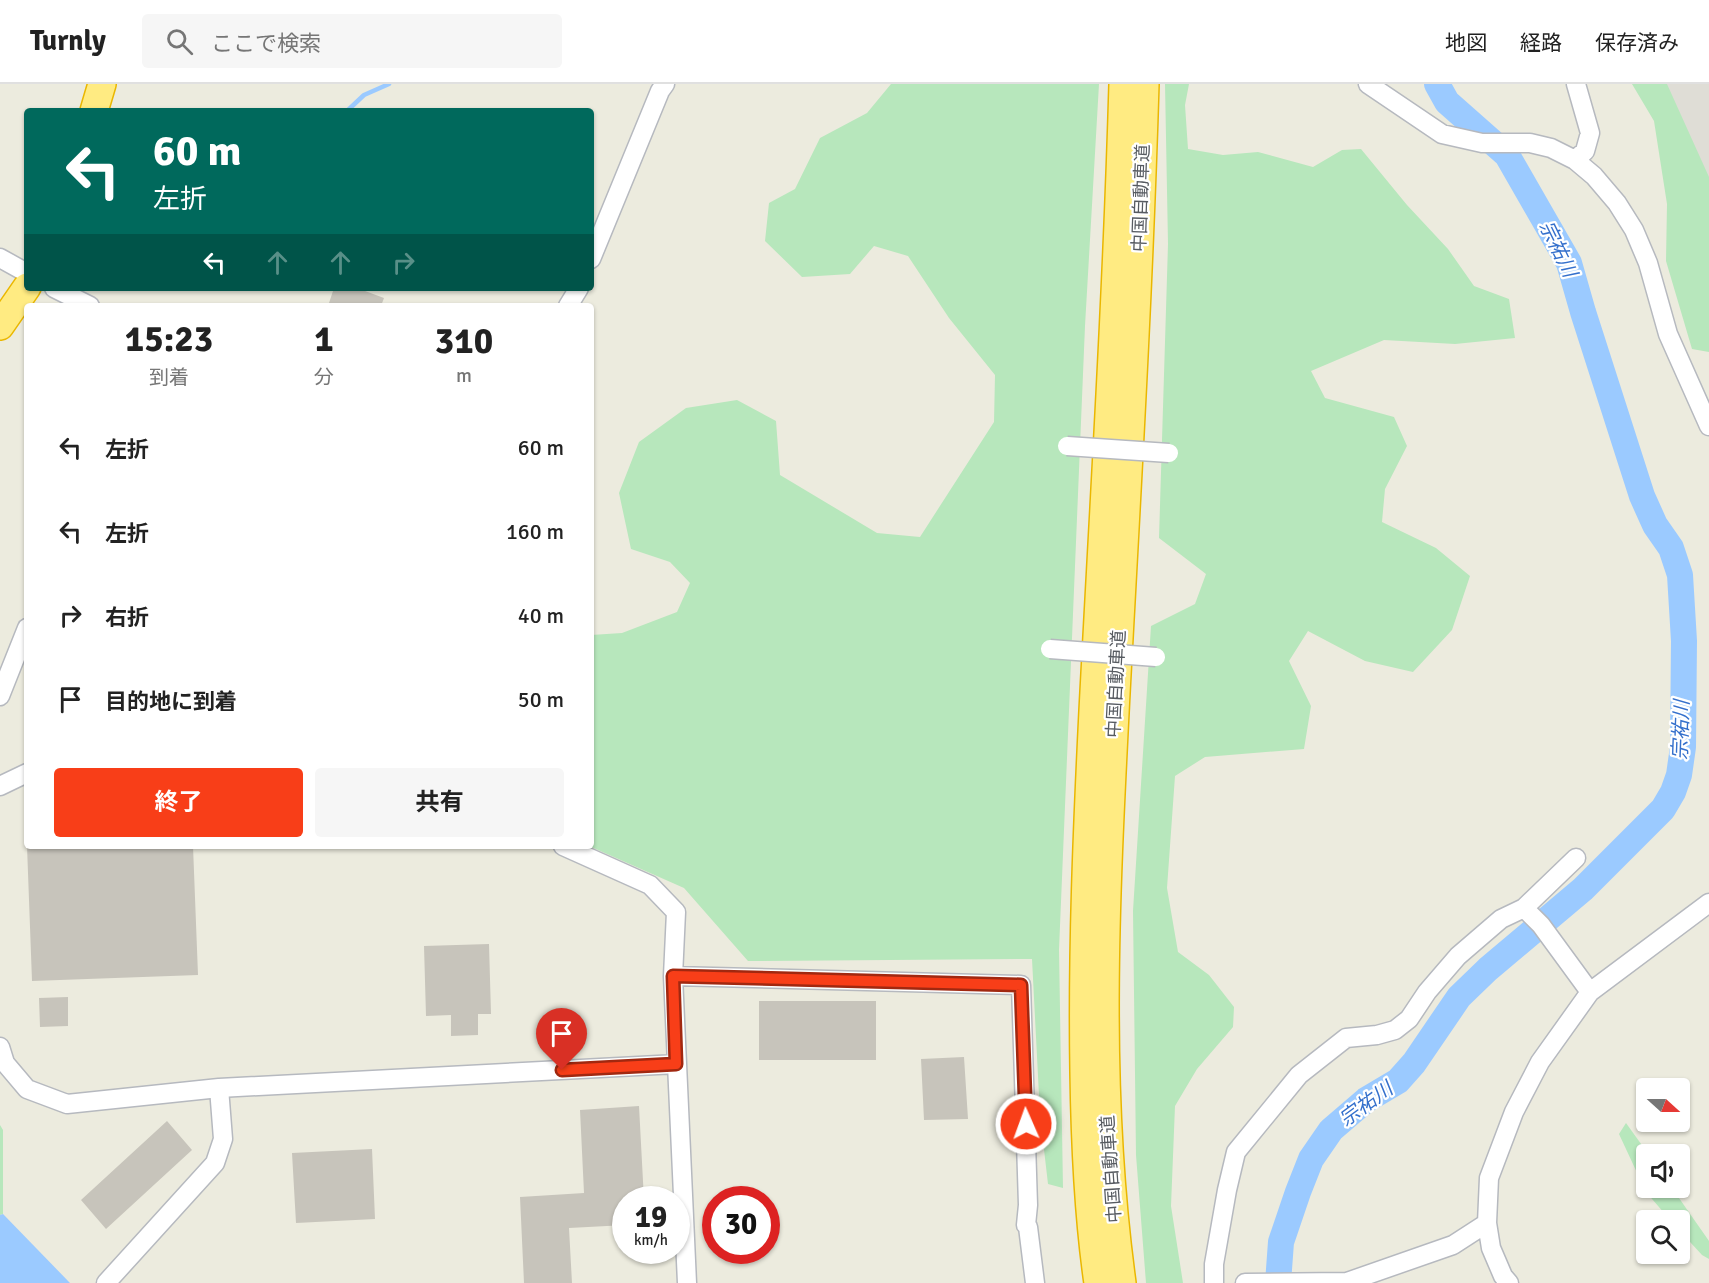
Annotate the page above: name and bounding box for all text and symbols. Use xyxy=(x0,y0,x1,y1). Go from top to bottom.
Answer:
search box xyxy=(142,14,562,68)
text: Turnly xyxy=(30,24,106,58)
icon: search xyxy=(163,25,196,58)
text: ここで検索 xyxy=(211,30,321,57)
text: 地図 xyxy=(1445,30,1487,56)
text: 経路 xyxy=(1520,30,1562,56)
text: 保存済み xyxy=(1595,30,1679,56)
text: 60 m xyxy=(153,126,242,177)
icon: left xyxy=(54,132,132,210)
street label: 中国自動車道 xyxy=(1128,144,1154,252)
text: 左折 xyxy=(153,183,207,216)
water label: 宗祐川 xyxy=(1534,217,1583,283)
icon: left xyxy=(198,246,231,279)
icon: ahead xyxy=(261,246,294,279)
icon: ahead xyxy=(324,246,357,279)
icon: right xyxy=(387,246,420,279)
text: 15:23 xyxy=(125,317,213,362)
text: 1 xyxy=(314,317,334,362)
text: 310 xyxy=(435,319,493,364)
text: m xyxy=(456,363,472,388)
text: 到着 xyxy=(149,365,189,390)
text: 分 xyxy=(314,365,334,390)
icon: left xyxy=(54,431,87,464)
text: 60 m xyxy=(518,434,564,461)
text: 左折 xyxy=(105,436,149,463)
icon: left xyxy=(54,515,87,548)
text: 160 m xyxy=(506,518,564,545)
text: 左折 xyxy=(105,520,149,547)
icon: right xyxy=(54,599,87,632)
text: 40 m xyxy=(518,602,564,629)
text: 右折 xyxy=(105,604,149,631)
street label: 中国自動車道 xyxy=(1102,629,1130,739)
icon: arrive xyxy=(54,683,87,716)
text: 50 m xyxy=(518,686,564,713)
text: 目的地に到着 xyxy=(105,688,237,715)
water label: 宗祐川 xyxy=(1667,698,1695,760)
button: 終了 xyxy=(54,768,303,837)
button: 共有 xyxy=(315,768,564,837)
pin xyxy=(536,1008,587,1070)
icon: arrive xyxy=(545,1017,578,1050)
water label: 宗祐川 xyxy=(1334,1075,1399,1132)
north arrow xyxy=(1636,1078,1690,1132)
map controls xyxy=(1636,1078,1690,1264)
position arrow xyxy=(994,1092,1058,1156)
street label: 中国自動車道 xyxy=(1096,1114,1126,1224)
button: sound xyxy=(1636,1144,1690,1198)
speed limit sign: 30 xyxy=(702,1186,780,1264)
text: 19 xyxy=(635,1199,667,1236)
button: search xyxy=(1636,1210,1690,1264)
text: km/h xyxy=(634,1231,668,1249)

